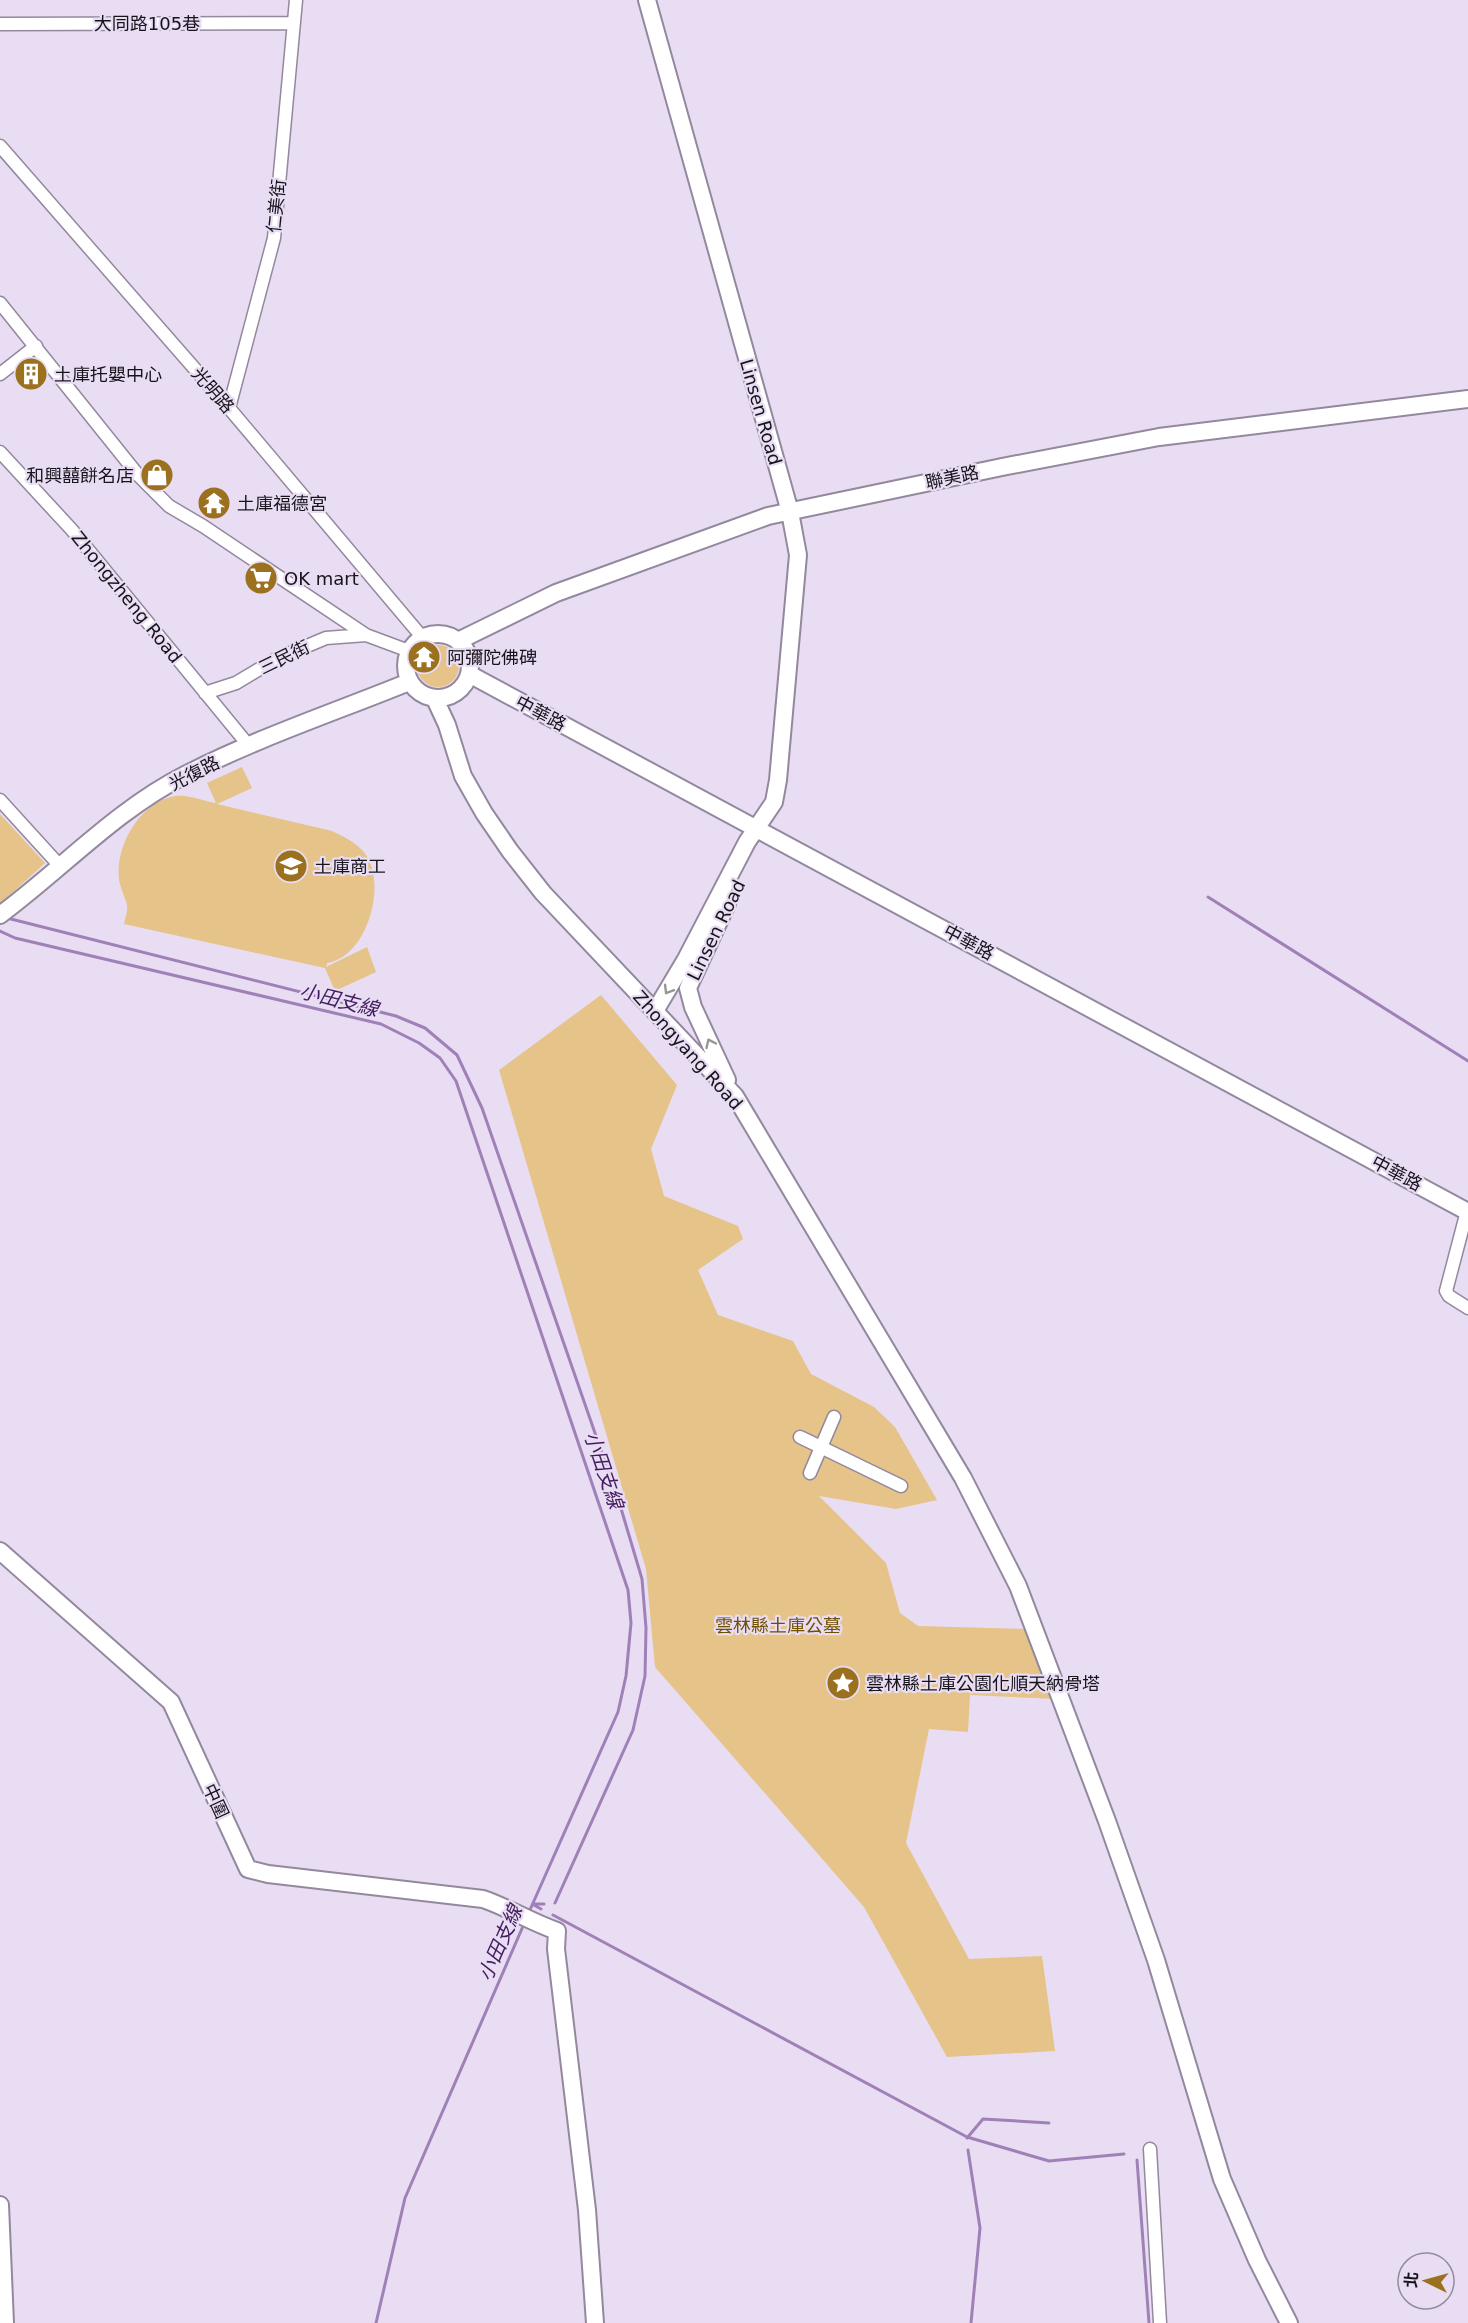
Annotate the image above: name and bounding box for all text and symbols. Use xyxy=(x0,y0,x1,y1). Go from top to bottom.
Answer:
street label: 大同路105巷 xyxy=(94,13,200,34)
street label: 仁美街 xyxy=(263,178,289,234)
building icon: 土庫托嬰中心 xyxy=(13,356,49,392)
street label: Linsen Road xyxy=(736,357,786,467)
street label: 光明路 xyxy=(187,363,239,417)
place label: 土庫托嬰中心 xyxy=(54,364,162,385)
shop icon: 和興囍餅名店 xyxy=(139,457,175,493)
street label: 聯美路 xyxy=(923,461,981,493)
place label: 和興囍餅名店 xyxy=(26,465,134,486)
temple icon: 土庫福德宮 xyxy=(196,485,232,521)
place label: 土庫福德宮 xyxy=(237,493,327,514)
street label: Zhongzheng Road xyxy=(67,527,187,667)
supermarket icon: OK mart xyxy=(243,560,279,596)
place label: OK mart xyxy=(284,568,359,589)
street label: 三民街 xyxy=(255,636,313,678)
temple icon: 阿彌陀佛碑 xyxy=(406,639,442,675)
place label: 阿彌陀佛碑 xyxy=(447,647,537,668)
street label: 中華路 xyxy=(512,691,570,735)
street label: 光復路 xyxy=(165,751,223,795)
school or university icon: 土庫商工 xyxy=(273,848,309,884)
place label: 土庫商工 xyxy=(314,856,386,877)
street label: Linsen Road xyxy=(683,876,749,984)
street label: 中華路 xyxy=(940,920,998,964)
water label: 小田支線 xyxy=(297,979,383,1022)
one-way arrow xyxy=(663,984,675,994)
street label: Zhongyang Road xyxy=(629,986,747,1114)
one-way arrow xyxy=(705,1039,717,1050)
street label: 中華路 xyxy=(1368,1151,1426,1195)
water label: 小田支線 xyxy=(580,1428,629,1514)
park label: 雲林縣土庫公墓 xyxy=(715,1615,841,1636)
place icon: 雲林縣土庫公園化順天納骨塔 xyxy=(825,1665,861,1701)
place label: 雲林縣土庫公園化順天納骨塔 xyxy=(866,1673,1100,1694)
street label: 中圍 xyxy=(199,1780,233,1822)
water label: 小田支線 xyxy=(473,1900,528,1984)
north arrow xyxy=(1396,2251,1456,2311)
text: 北 xyxy=(1401,2271,1422,2289)

